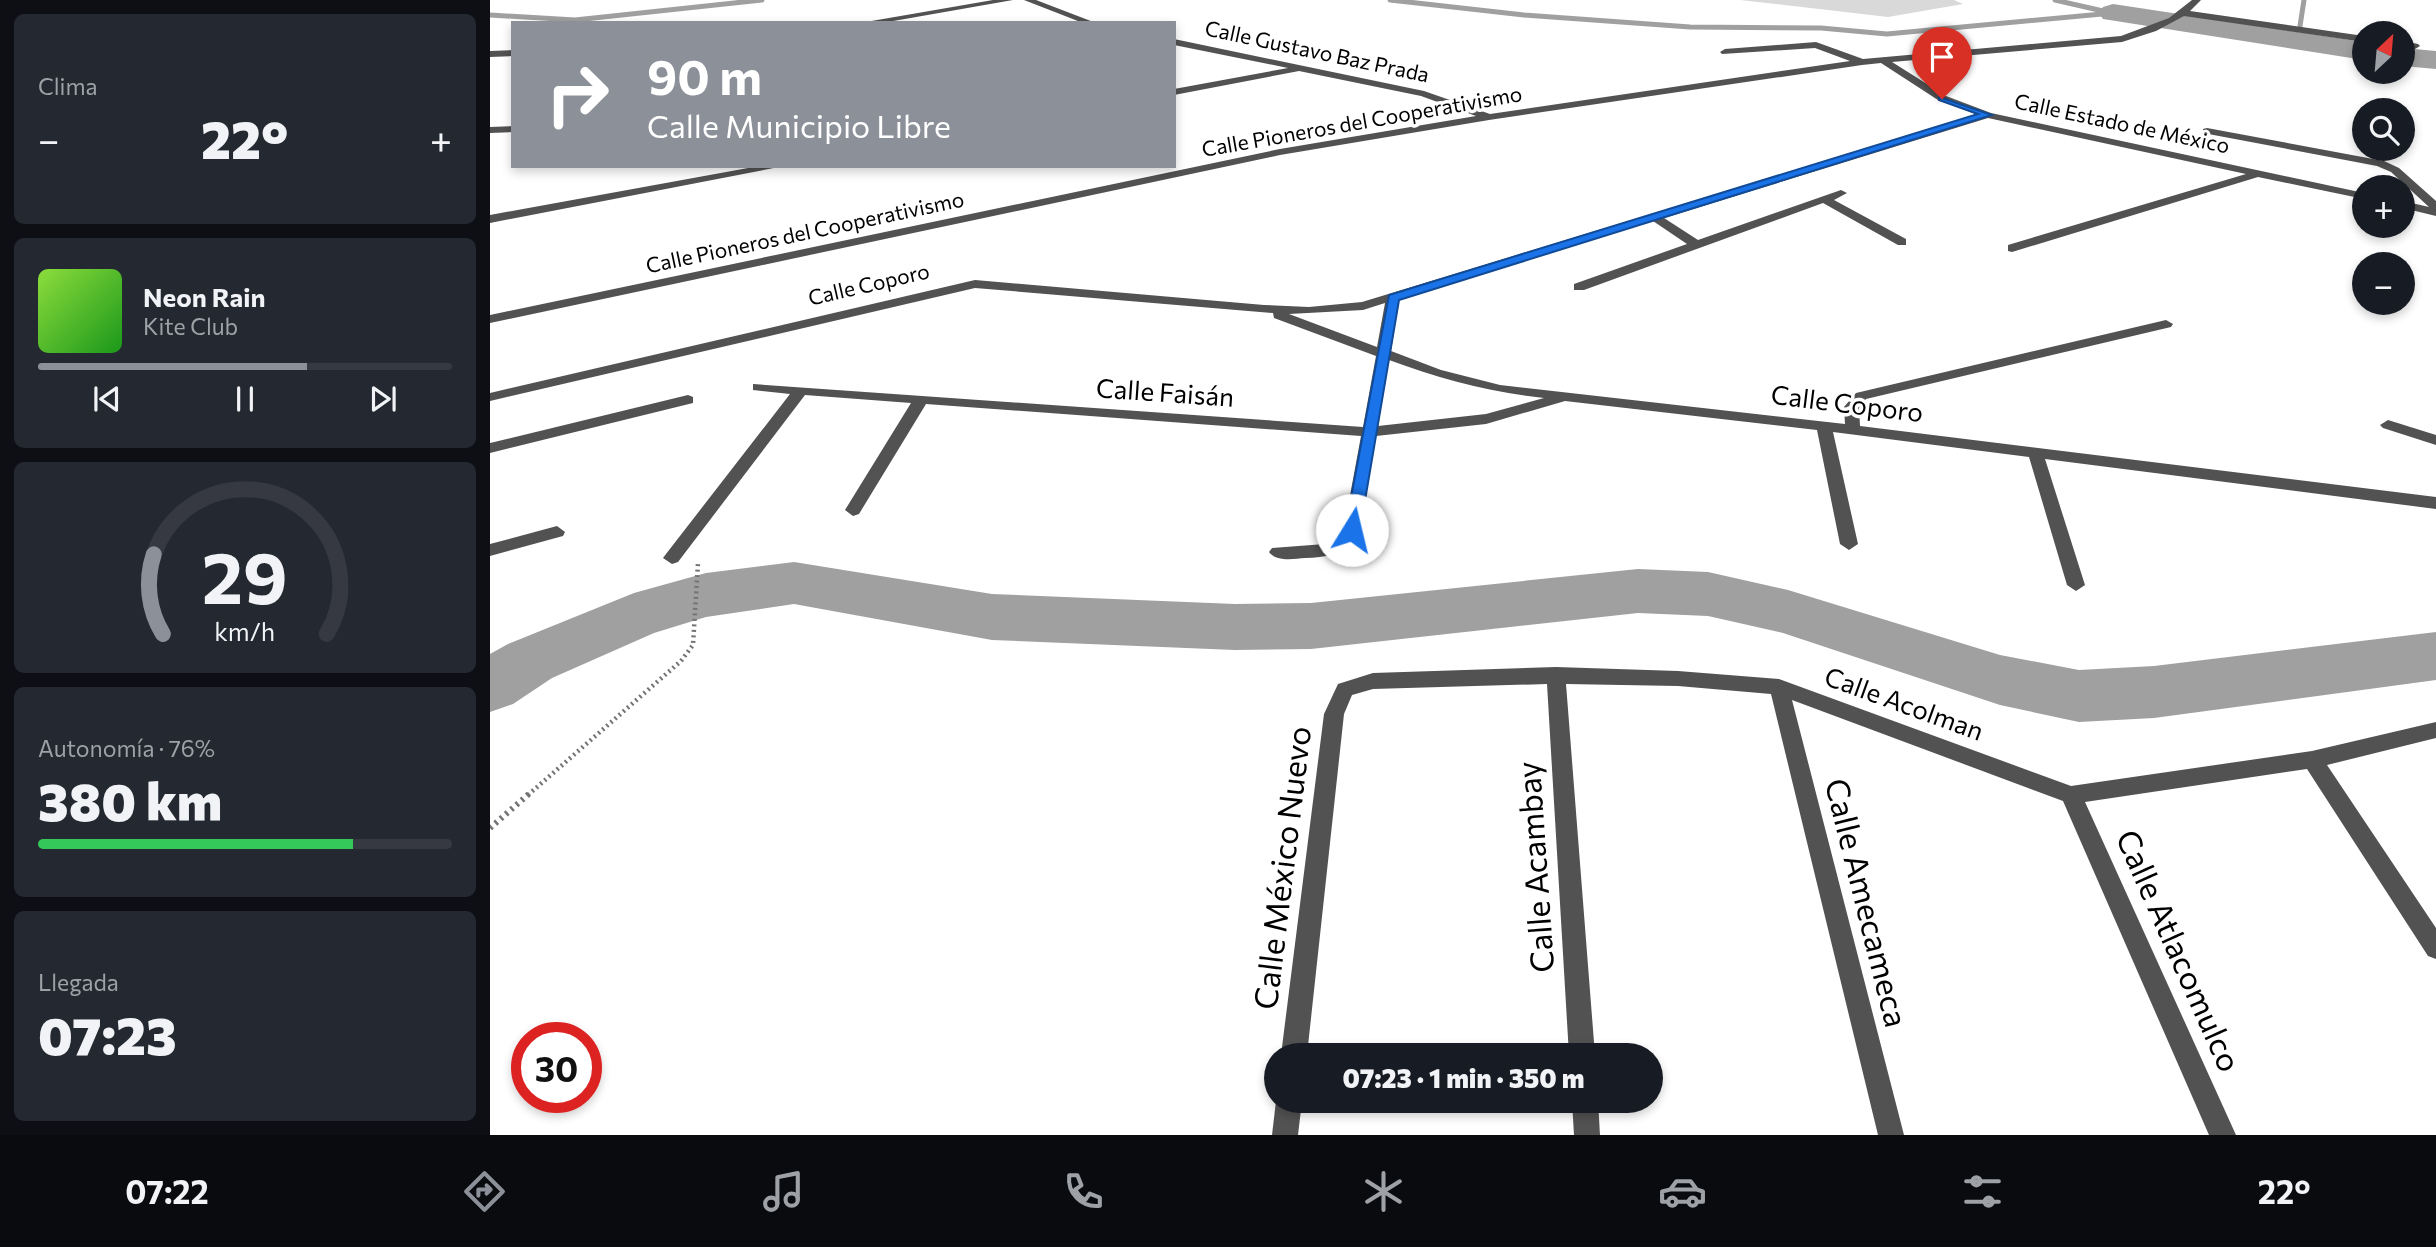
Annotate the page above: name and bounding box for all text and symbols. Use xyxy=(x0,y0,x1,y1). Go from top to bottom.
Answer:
street label: Calle Gustavo Baz Prada xyxy=(1203,15,1432,87)
north arrow xyxy=(2352,21,2415,84)
map controls xyxy=(2352,21,2415,315)
pin xyxy=(1912,27,1972,99)
icon: arrive xyxy=(1923,38,1961,76)
text: 90 m xyxy=(647,45,762,105)
icon: right xyxy=(532,49,623,140)
text: Clima xyxy=(38,72,98,100)
street label: Calle Pioneros del Cooperativismo xyxy=(1200,80,1524,161)
street label: Calle Estado de México xyxy=(2013,88,2232,158)
button: search xyxy=(2352,98,2415,161)
text: Calle Municipio Libre xyxy=(647,105,951,145)
text: 22° xyxy=(201,106,288,170)
text: − xyxy=(38,115,60,162)
text: + xyxy=(430,115,452,162)
button: + xyxy=(2352,175,2415,238)
street label: Calle Pioneros del Cooperativismo xyxy=(643,186,966,278)
button: − xyxy=(2352,252,2415,315)
street label: Calle Coporo xyxy=(806,257,932,310)
text: Neon Rain xyxy=(143,281,266,312)
text: Kite Club xyxy=(143,312,238,340)
street label: Calle Faisán xyxy=(1095,371,1235,412)
street label: Calle Coporo xyxy=(1769,378,1925,427)
icon: previous xyxy=(88,380,126,418)
icon: pause xyxy=(226,380,264,418)
icon: next xyxy=(364,380,402,418)
position arrow xyxy=(1315,493,1389,567)
text: 29 xyxy=(202,530,288,619)
text: km/h xyxy=(215,615,275,645)
street label: Calle Acolman xyxy=(1821,659,1988,746)
street label: Calle México Nuevo xyxy=(1244,724,1318,1012)
text: Autonomía · 76% xyxy=(38,734,215,762)
street label: Calle Acambay xyxy=(1507,760,1561,974)
text: 380 km xyxy=(38,768,222,832)
street label: Calle Amecameca xyxy=(1818,774,1918,1031)
street label: Calle Atlacomulco xyxy=(2109,823,2251,1077)
text: Llegada xyxy=(38,968,119,996)
text: 07:23 xyxy=(38,1002,177,1066)
speed limit sign: 30 xyxy=(511,1022,602,1113)
text: 07:23 · 1 min · 350 m xyxy=(1343,1062,1584,1093)
icon: directions xyxy=(460,1167,509,1216)
icon: music xyxy=(759,1167,808,1216)
icon: phone xyxy=(1059,1167,1108,1216)
icon: climate xyxy=(1359,1167,1408,1216)
icon: car xyxy=(1658,1167,1707,1216)
icon: filters xyxy=(1958,1167,2007,1216)
text: 07:22 xyxy=(125,1171,209,1211)
text: 22° xyxy=(2258,1171,2311,1211)

